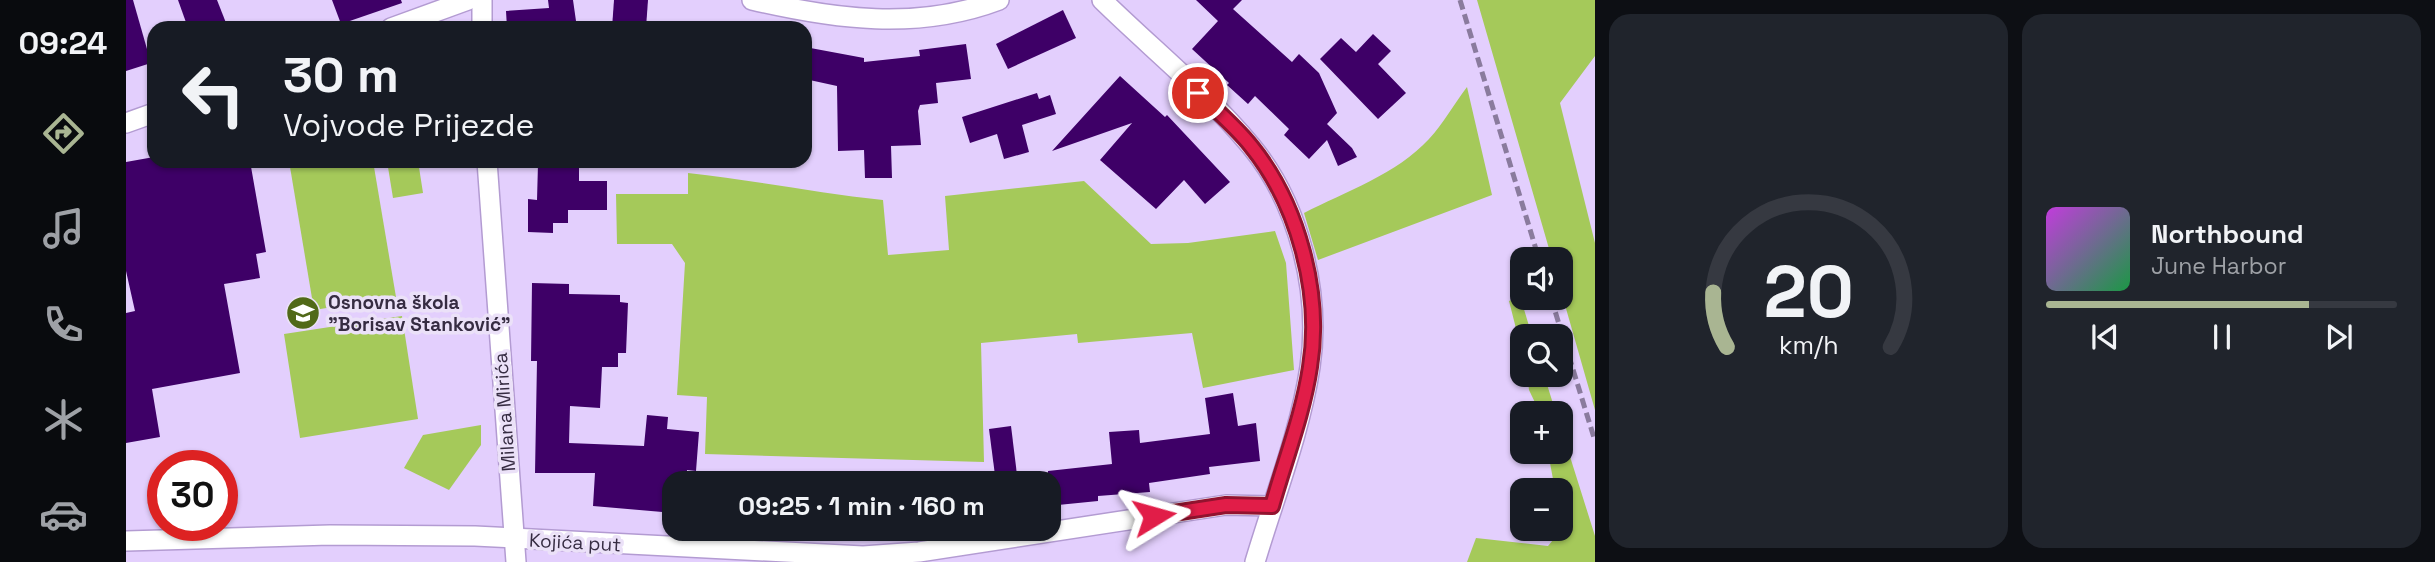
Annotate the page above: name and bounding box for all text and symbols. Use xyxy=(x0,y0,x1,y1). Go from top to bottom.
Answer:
text: 09:24 xyxy=(19,23,107,63)
text: 30 m xyxy=(283,44,399,106)
icon: left xyxy=(168,49,259,140)
pin xyxy=(1168,63,1228,123)
icon: arrive xyxy=(1179,74,1217,112)
text: Vojvode Prijezde xyxy=(283,105,534,145)
icon: directions xyxy=(39,109,88,158)
icon: music xyxy=(39,204,88,253)
text: Northbound xyxy=(2151,217,2304,251)
text: 20 xyxy=(1763,245,1854,338)
map controls xyxy=(1510,247,1573,541)
button: sound xyxy=(1510,247,1573,310)
text: June Harbor xyxy=(2151,251,2286,281)
place label: Osnovna škola "Borisav Stanković" xyxy=(328,290,510,337)
school or university icon: Osnovna škola "Borisav Stanković" xyxy=(284,294,322,332)
icon: phone xyxy=(39,300,88,349)
icon: previous xyxy=(2086,318,2124,356)
icon: pause xyxy=(2203,318,2241,356)
icon: next xyxy=(2320,318,2358,356)
button: search xyxy=(1510,324,1573,387)
text: km/h xyxy=(1779,329,1838,361)
street label: Milana Mirića xyxy=(488,352,521,472)
icon: climate xyxy=(39,395,88,444)
button: + xyxy=(1510,401,1573,464)
speed limit sign: 30 xyxy=(147,450,238,541)
button: − xyxy=(1510,478,1573,541)
position arrow xyxy=(1117,479,1191,553)
text: 09:25 · 1 min · 160 m xyxy=(738,489,985,523)
icon: car xyxy=(39,490,88,539)
street label: Kojića put xyxy=(528,528,622,557)

